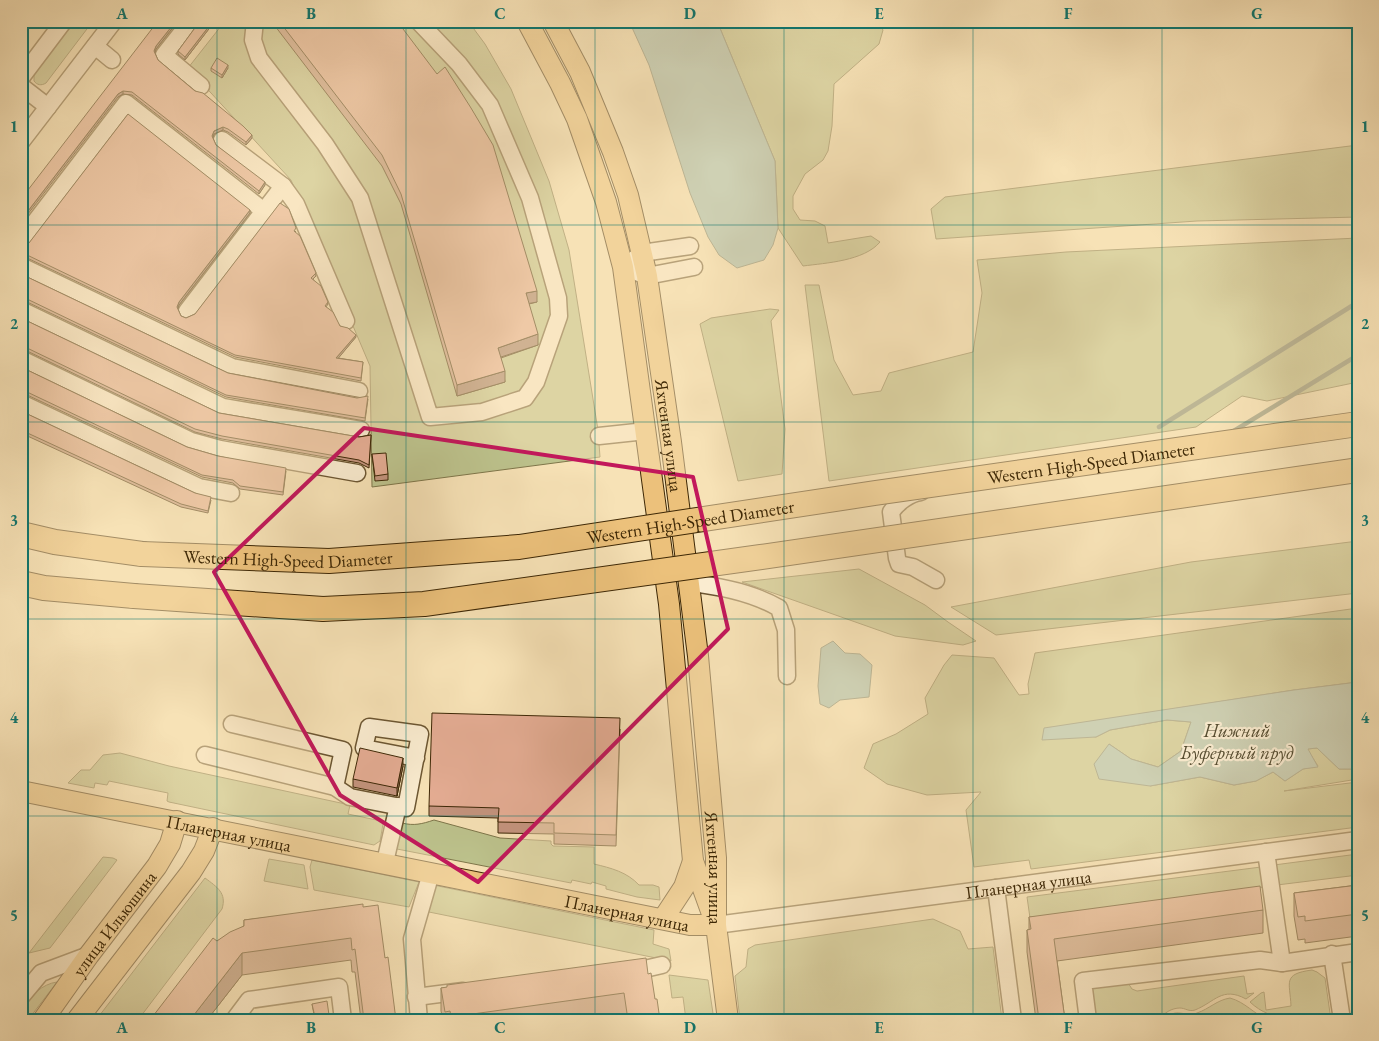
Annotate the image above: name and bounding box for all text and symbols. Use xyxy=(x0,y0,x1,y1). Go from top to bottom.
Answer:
text: A xyxy=(115,3,128,24)
text: B xyxy=(306,3,316,24)
text: C xyxy=(494,3,506,24)
text: D xyxy=(684,3,696,24)
text: E xyxy=(874,3,884,24)
text: F xyxy=(1064,3,1073,24)
text: G xyxy=(1251,3,1263,24)
text: 1 xyxy=(10,116,18,137)
text: 1 xyxy=(1361,116,1369,137)
text: 2 xyxy=(10,313,19,334)
text: 2 xyxy=(1361,313,1370,334)
street label: Яхтенная улица xyxy=(650,376,689,494)
street label: Western High-Speed Diameter xyxy=(986,436,1196,488)
street label: Western High-Speed Diameter xyxy=(585,494,796,548)
text: 3 xyxy=(10,510,18,531)
text: 3 xyxy=(1361,510,1369,531)
street label: Western High-Speed Diameter xyxy=(183,544,393,573)
text: 4 xyxy=(10,707,19,728)
text: 4 xyxy=(1361,707,1370,728)
water label: Нижний Буферный пруд xyxy=(1179,718,1294,765)
street label: Планерная улица xyxy=(164,809,294,857)
street label: Яхтенная улица xyxy=(700,809,728,926)
street label: Планерная улица xyxy=(964,864,1093,903)
street label: улица Ильюшина xyxy=(66,865,161,980)
street label: Планерная улица xyxy=(563,889,692,936)
text: 5 xyxy=(10,905,18,926)
text: 5 xyxy=(1361,905,1369,926)
text: A xyxy=(115,1017,128,1038)
text: B xyxy=(306,1017,316,1038)
text: C xyxy=(494,1017,506,1038)
text: D xyxy=(684,1017,696,1038)
text: E xyxy=(874,1017,884,1038)
text: F xyxy=(1064,1017,1073,1038)
text: G xyxy=(1251,1017,1263,1038)

